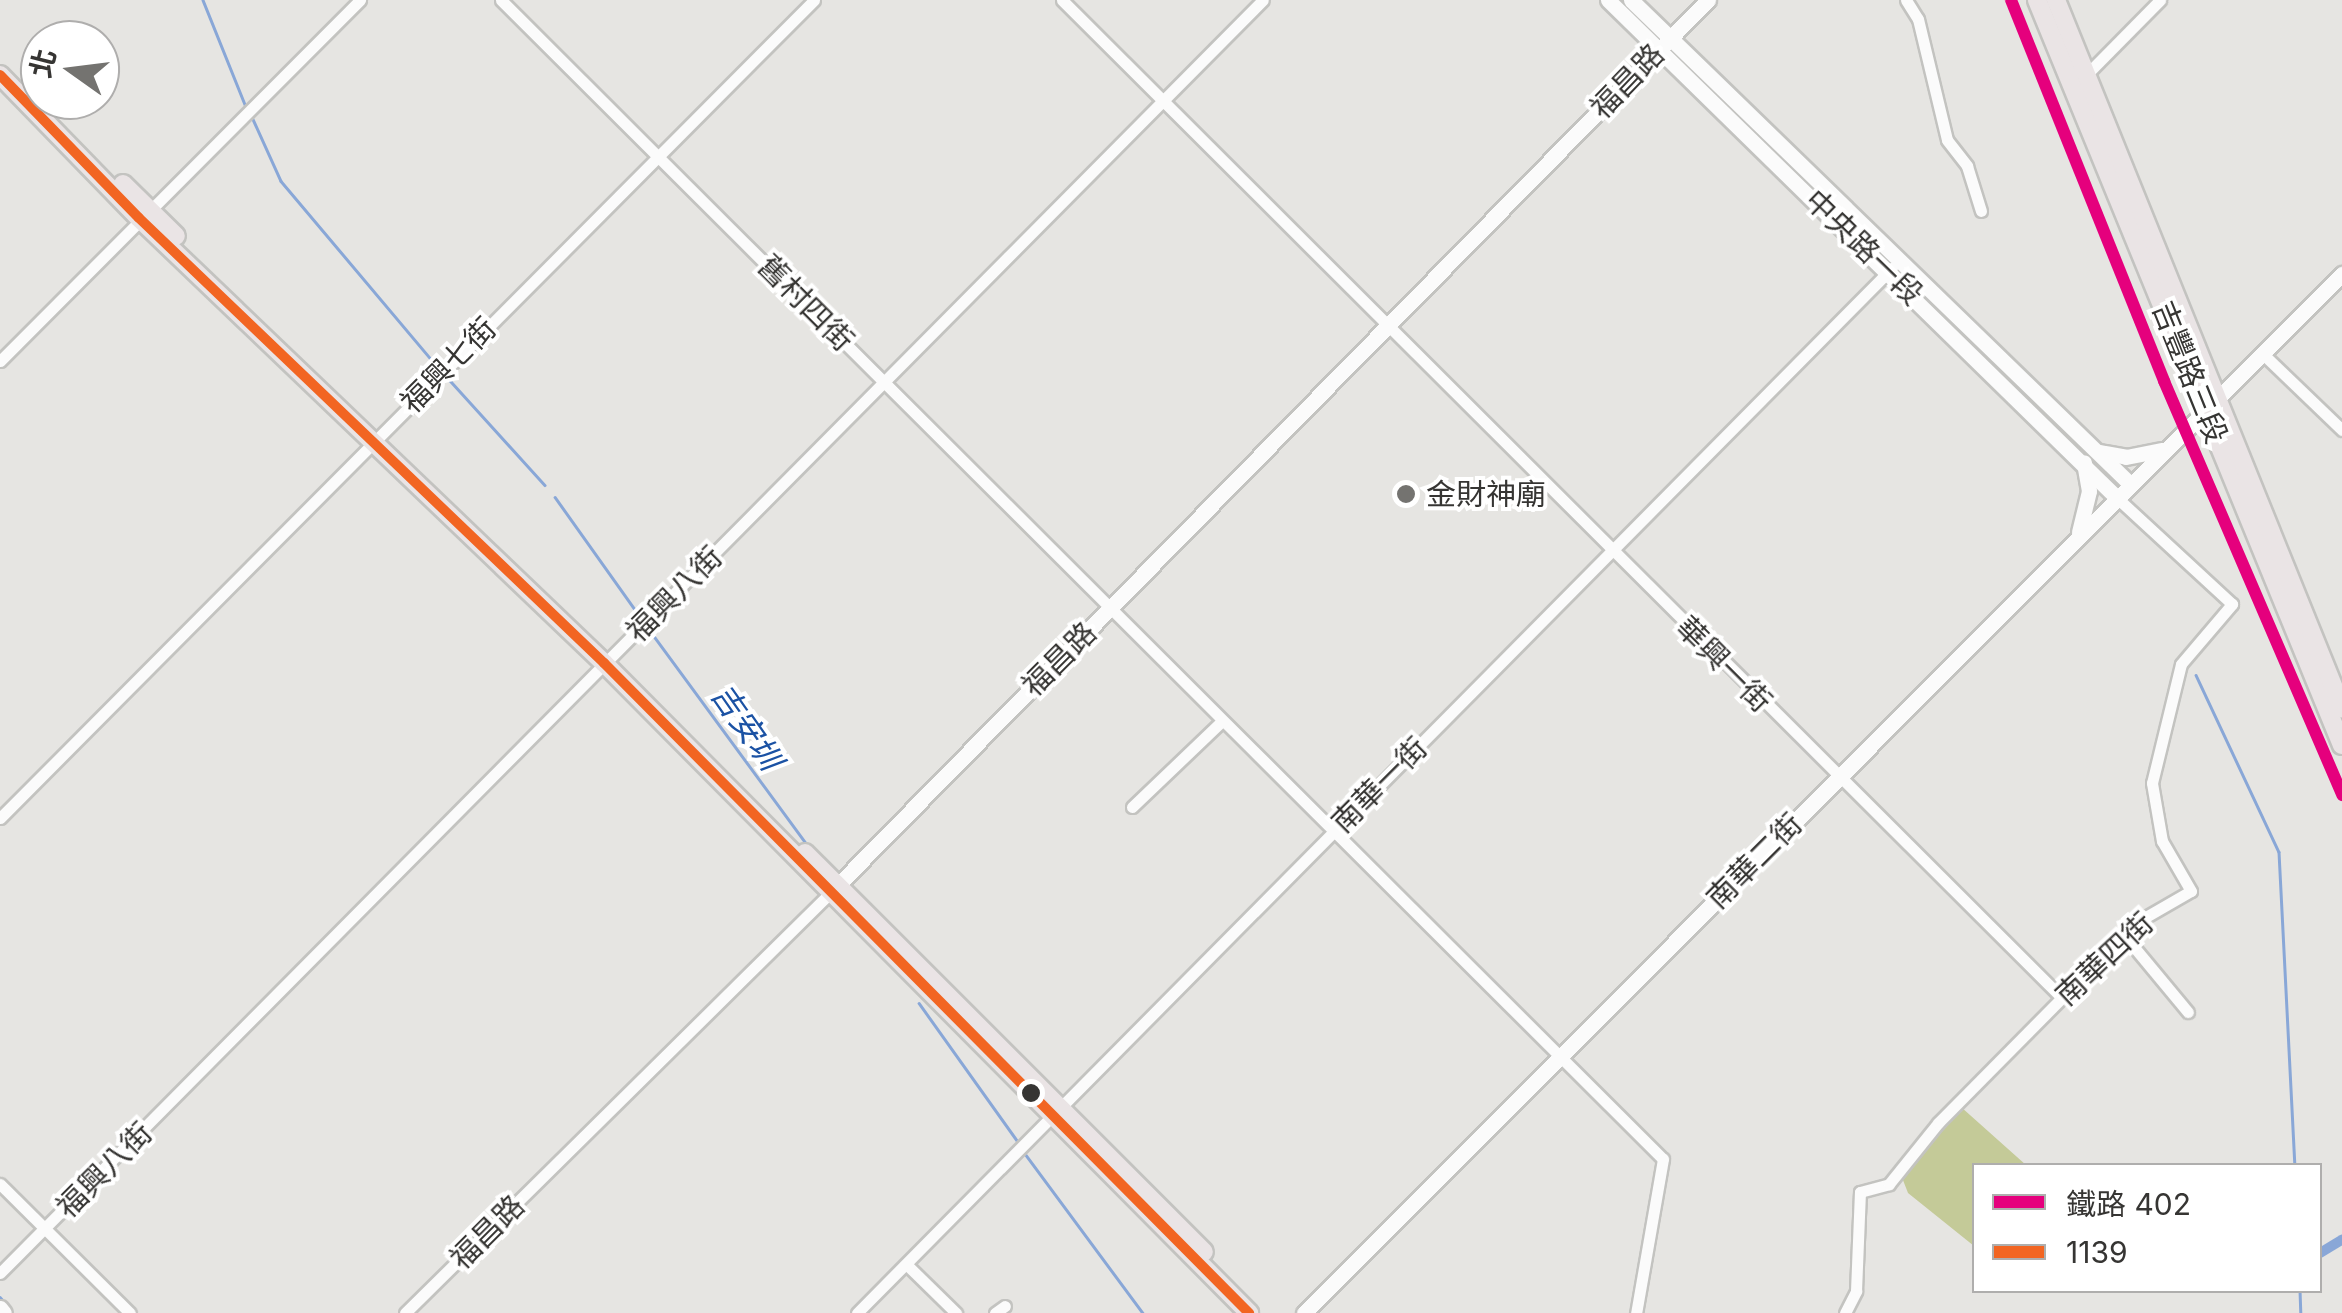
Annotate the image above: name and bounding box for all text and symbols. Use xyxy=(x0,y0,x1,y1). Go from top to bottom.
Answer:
north arrow xyxy=(20,20,120,120)
street label: 福昌路 xyxy=(1583,36,1671,126)
text: 北 xyxy=(23,46,63,81)
street label: 中央路一段 xyxy=(1798,182,1930,312)
street label: 舊村四街 xyxy=(751,248,861,358)
street label: 吉豐路三段 xyxy=(2145,296,2235,448)
street label: 福興七街 xyxy=(393,310,503,420)
place label: 金財神廟 xyxy=(1426,476,1546,512)
marker: 金財神廟 xyxy=(1395,483,1417,505)
street label: 福興八街 xyxy=(619,539,729,649)
street label: 華興一街 xyxy=(1669,609,1779,719)
street label: 福昌路 xyxy=(1014,614,1104,704)
water label: 吉安圳 xyxy=(703,677,789,777)
street label: 南華一街 xyxy=(1324,730,1434,840)
street label: 南華二街 xyxy=(1699,806,1809,916)
street label: 南華四街 xyxy=(2048,905,2160,1013)
unlabelled marker xyxy=(1021,1083,1041,1103)
street label: 福興八街 xyxy=(49,1115,159,1225)
legend xyxy=(1972,1163,2322,1293)
text: 鐵路 402 xyxy=(2066,1186,2191,1222)
street label: 福昌路 xyxy=(442,1187,532,1277)
text: 1139 xyxy=(2066,1234,2128,1270)

